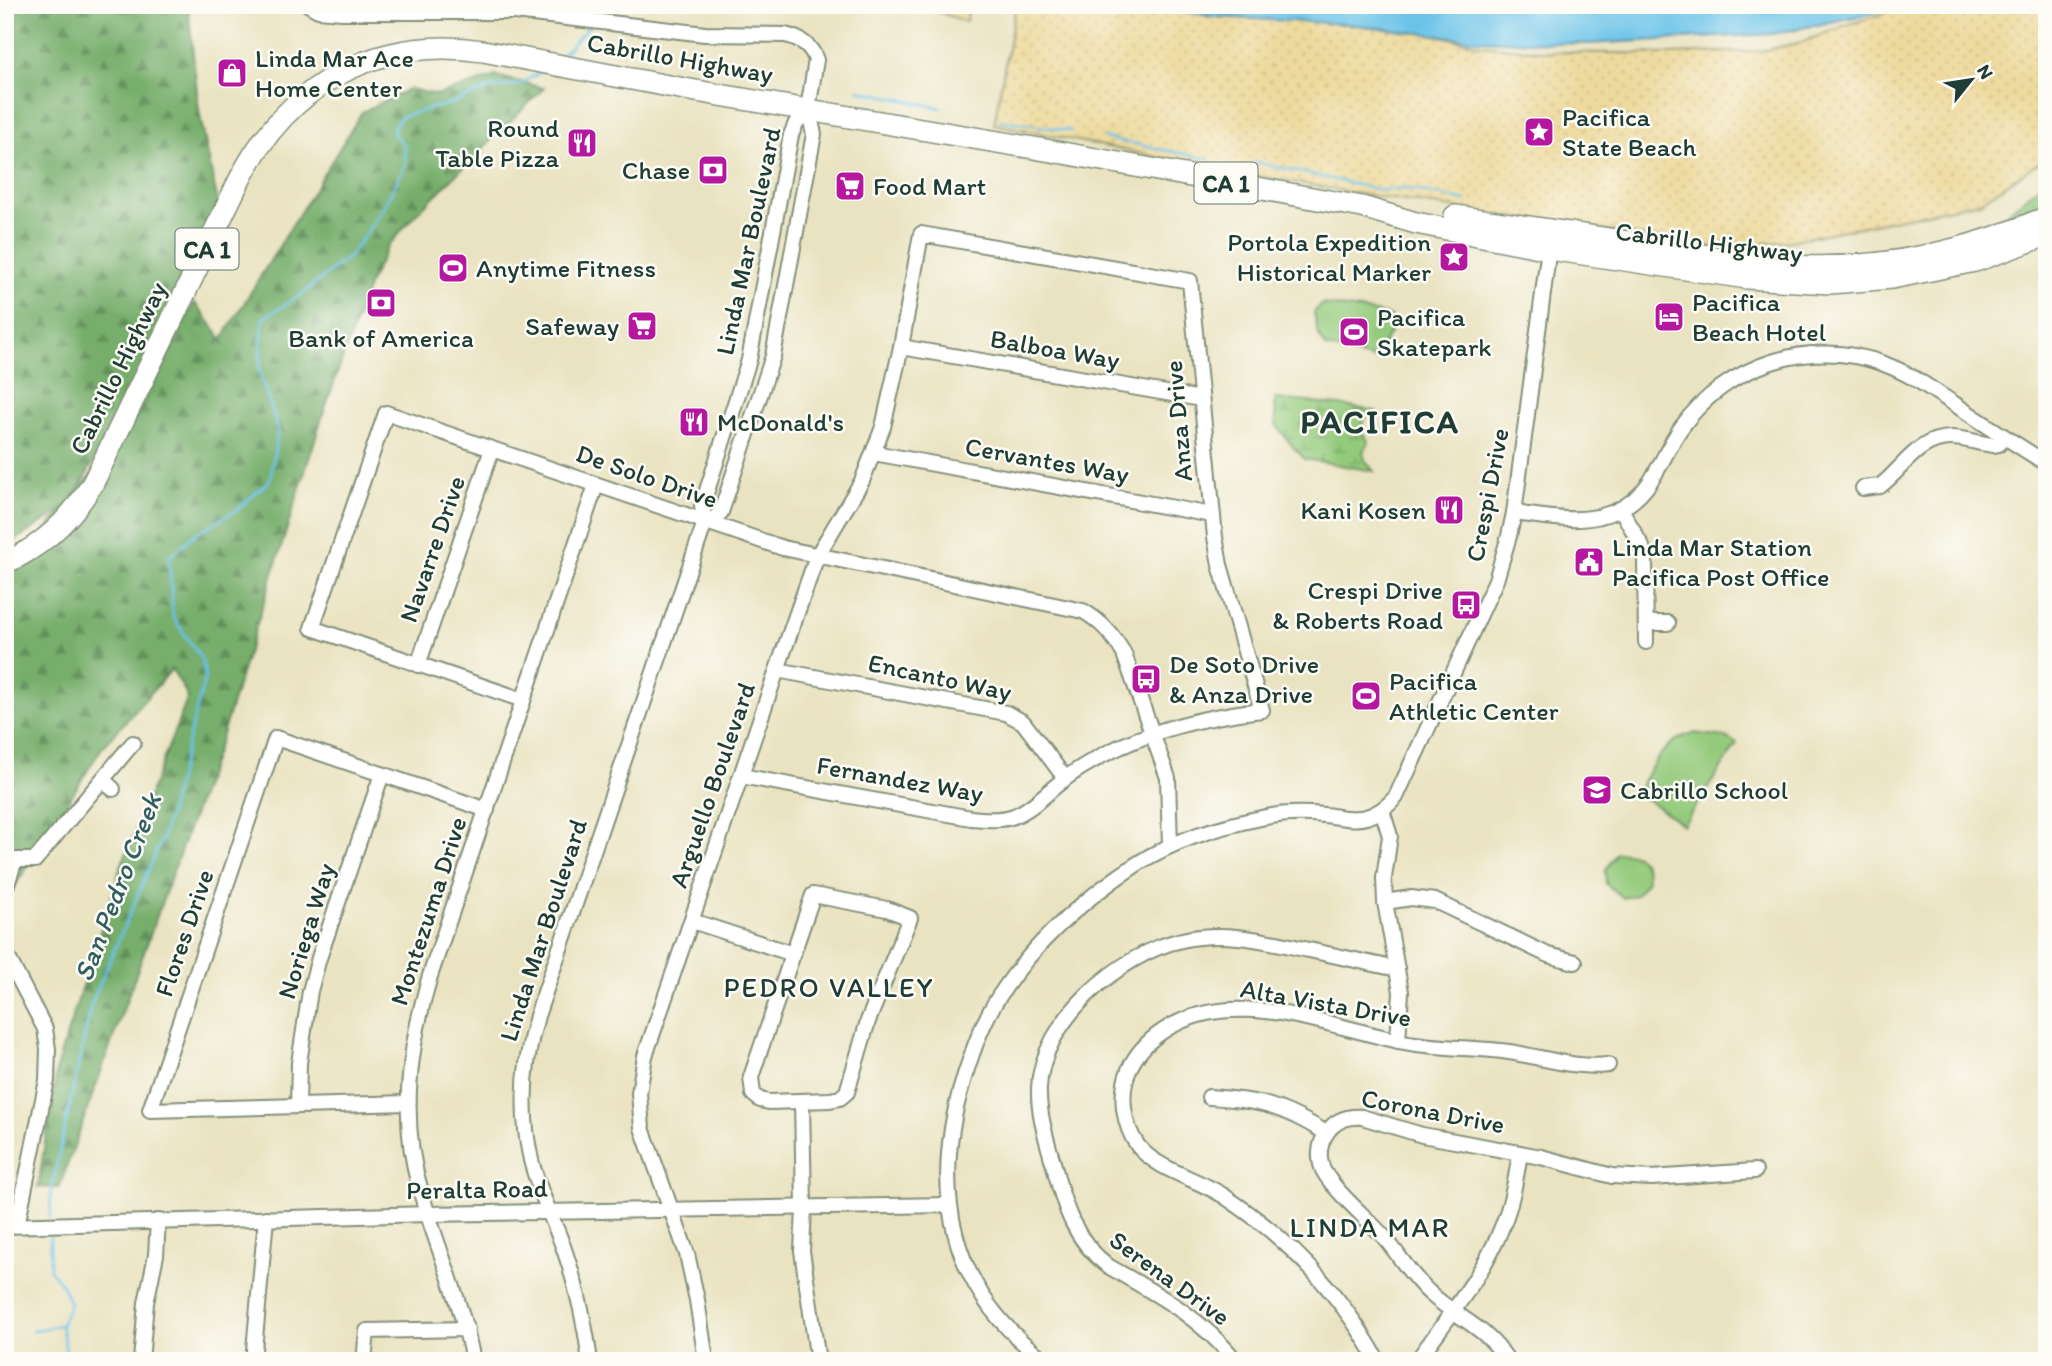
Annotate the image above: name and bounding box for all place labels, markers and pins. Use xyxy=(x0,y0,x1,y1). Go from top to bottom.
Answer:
place label: Linda Mar Ace Home Center xyxy=(255,42,414,104)
shop icon: Linda Mar Ace Home Center xyxy=(215,56,249,90)
place label: Pacifica State Beach xyxy=(1562,101,1697,163)
place label: Round Table Pizza xyxy=(435,112,559,174)
place icon: Pacifica State Beach xyxy=(1522,115,1556,149)
restaurant icon: Round Table Pizza xyxy=(565,126,599,160)
bank icon: Chase xyxy=(696,153,730,187)
place label: Chase xyxy=(622,154,690,186)
supermarket icon: Food Mart xyxy=(833,169,867,203)
place label: Food Mart xyxy=(873,170,987,202)
place label: Portola Expedition Historical Marker xyxy=(1227,226,1431,288)
place icon: Portola Expedition Historical Marker xyxy=(1437,240,1471,274)
sports icon: Anytime Fitness xyxy=(436,251,470,285)
place label: Anytime Fitness xyxy=(476,252,656,284)
bank icon: Bank of America xyxy=(364,286,398,320)
place label: Pacifica Beach Hotel xyxy=(1692,286,1826,348)
hotel icon: Pacifica Beach Hotel xyxy=(1652,300,1686,334)
place label: Pacifica Skatepark xyxy=(1377,301,1492,363)
supermarket icon: Safeway xyxy=(625,309,659,343)
place label: Safeway xyxy=(525,310,619,342)
sports icon: Pacifica Skatepark xyxy=(1337,315,1371,349)
place label: Bank of America xyxy=(288,322,474,354)
restaurant icon: McDonald's xyxy=(677,405,711,439)
place label: McDonald's xyxy=(717,406,844,438)
restaurant icon: Kani Kosen xyxy=(1432,493,1466,527)
place label: Kani Kosen xyxy=(1300,494,1426,526)
place label: Linda Mar Station Pacifica Post Office xyxy=(1612,531,1829,593)
public building icon: Linda Mar Station Pacifica Post Office xyxy=(1572,545,1606,579)
place label: Crespi Drive & Roberts Road xyxy=(1272,574,1443,636)
bus stop icon: Crespi Drive & Roberts Road xyxy=(1449,588,1483,622)
place label: De Soto Drive & Anza Drive xyxy=(1169,648,1319,710)
bus stop icon: De Soto Drive & Anza Drive xyxy=(1129,662,1163,696)
place label: Pacifica Athletic Center xyxy=(1389,665,1559,727)
sports icon: Pacifica Athletic Center xyxy=(1349,679,1383,713)
school or university icon: Cabrillo School xyxy=(1580,773,1614,807)
place label: Cabrillo School xyxy=(1620,774,1788,806)

